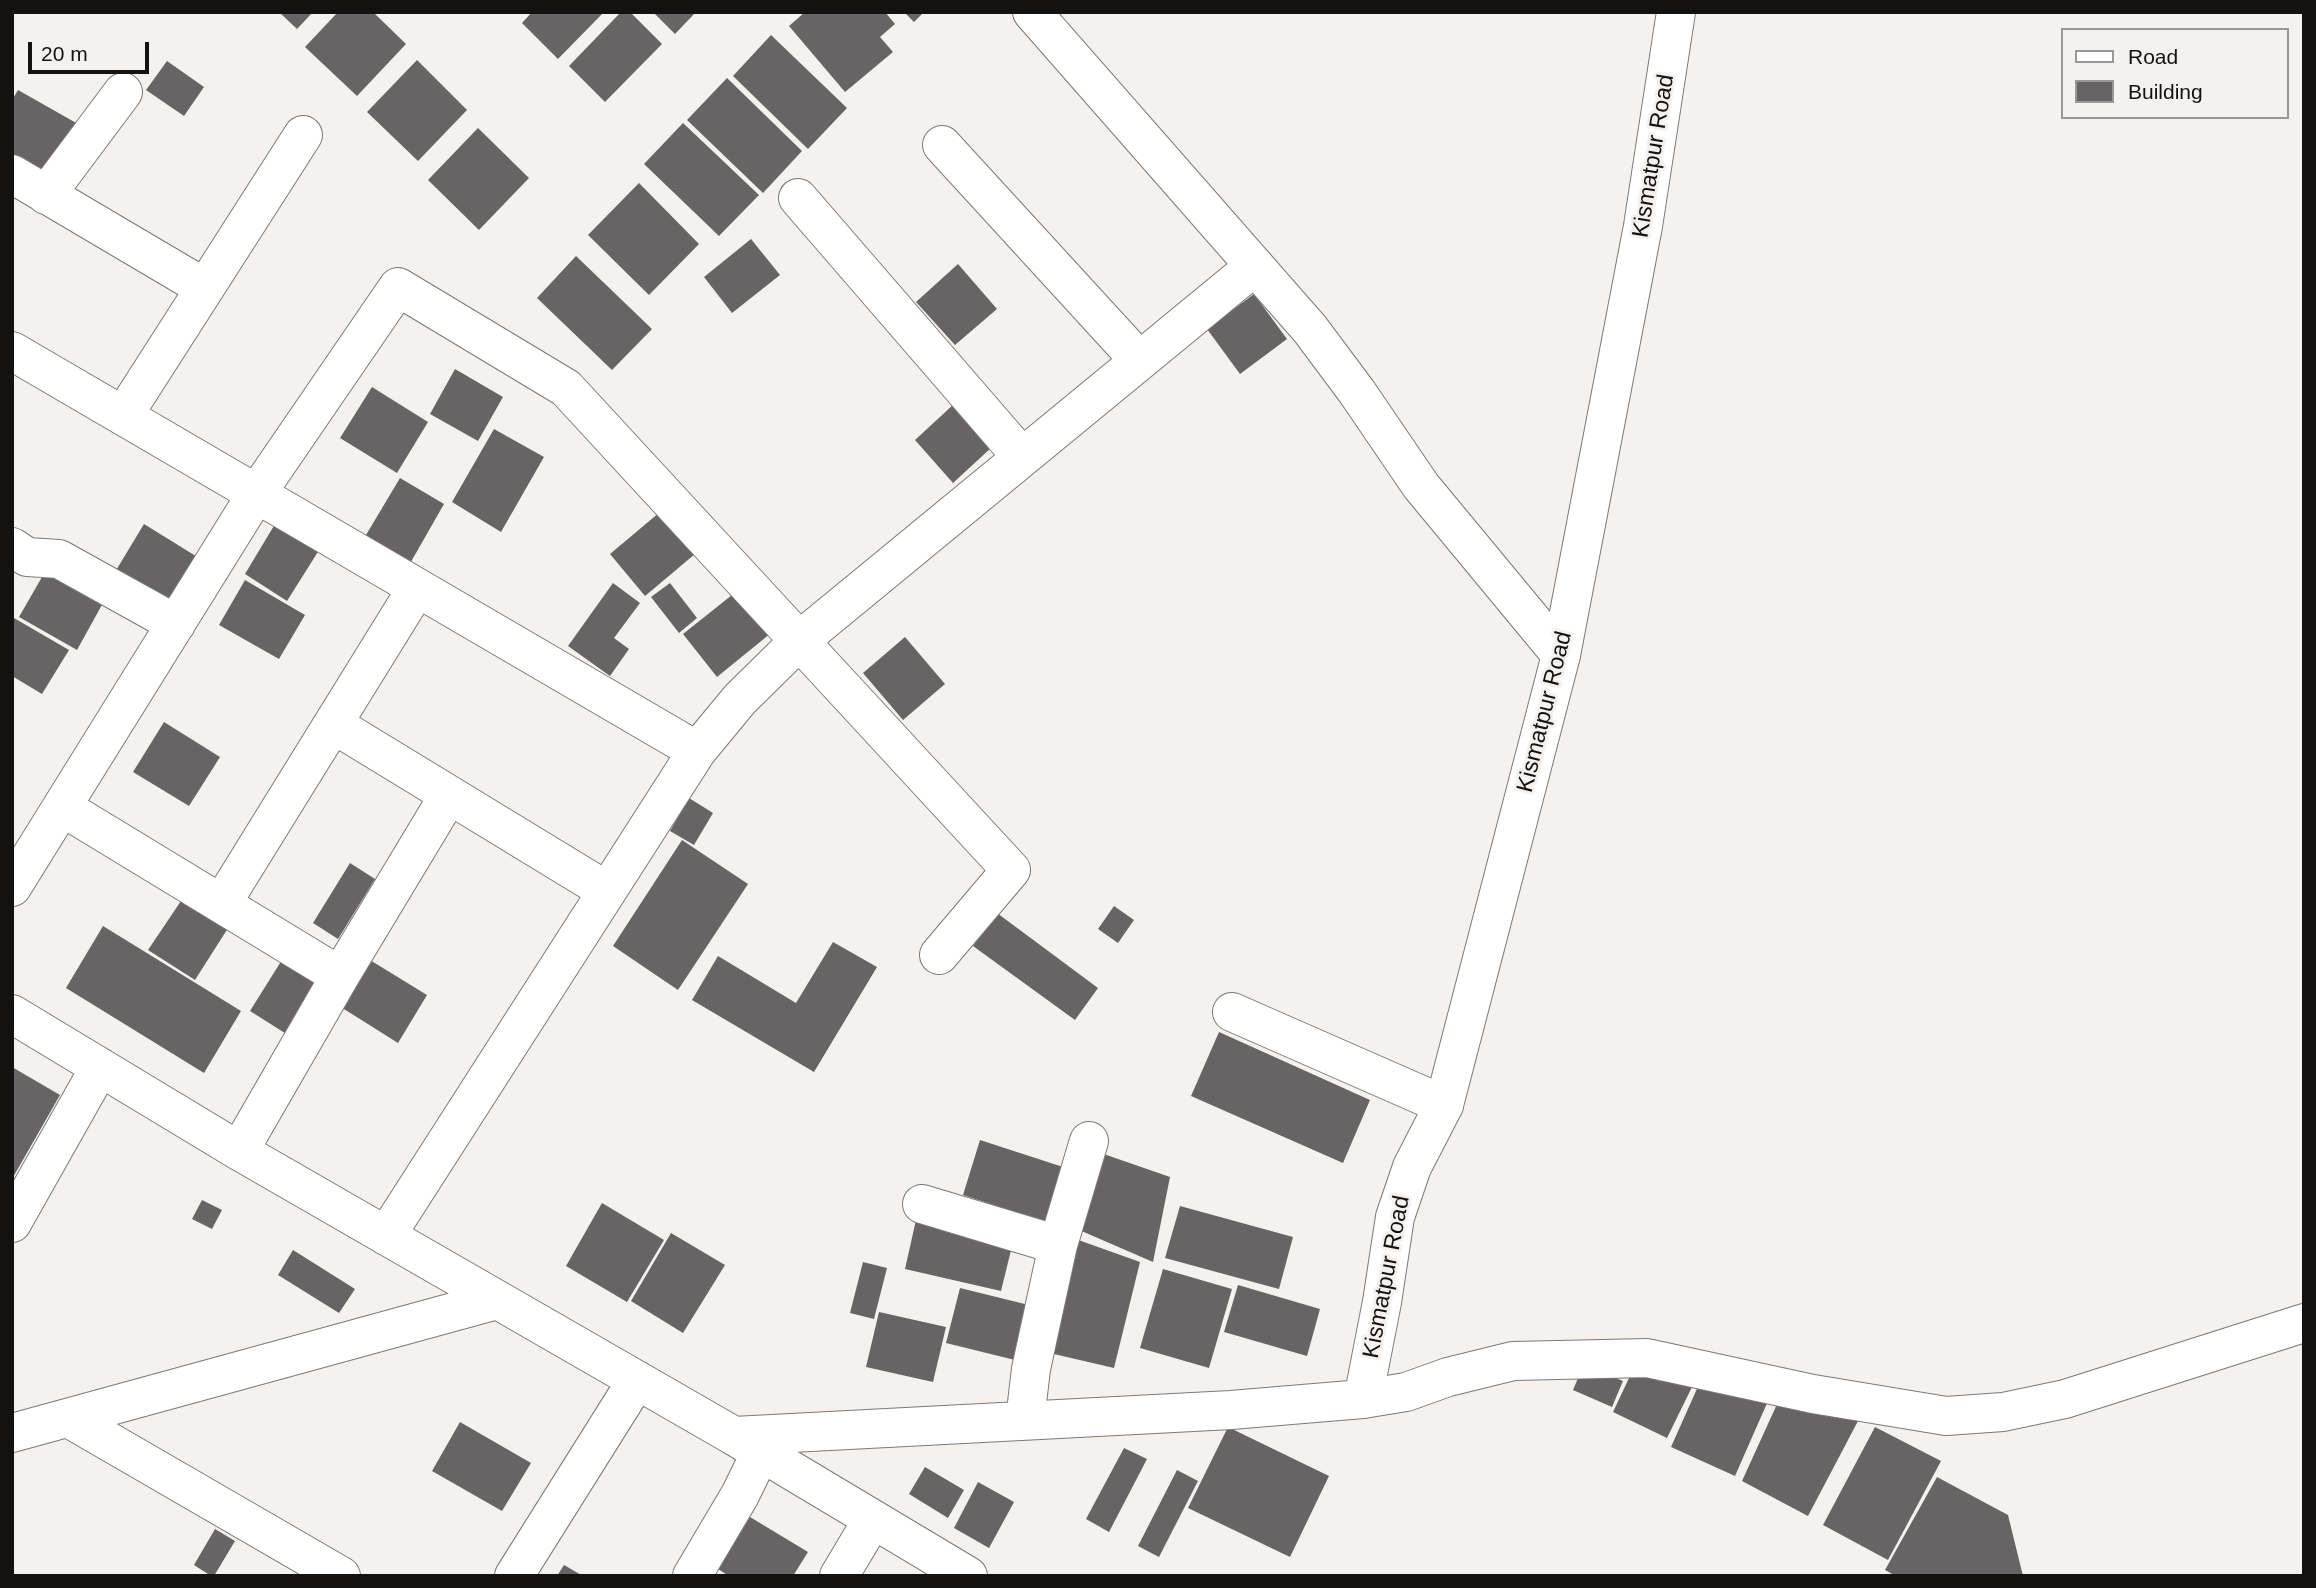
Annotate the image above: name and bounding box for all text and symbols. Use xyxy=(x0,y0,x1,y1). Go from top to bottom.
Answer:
scale bar xyxy=(32,28,152,72)
legend xyxy=(2060,28,2288,119)
text: 20 m xyxy=(41,42,88,65)
text: Road xyxy=(2128,45,2178,68)
street label: Kismatpur Road xyxy=(1627,72,1681,240)
text: Building xyxy=(2128,80,2203,103)
street label: Kismatpur Road xyxy=(1512,629,1578,795)
street label: Kismatpur Road xyxy=(1358,1193,1416,1361)

